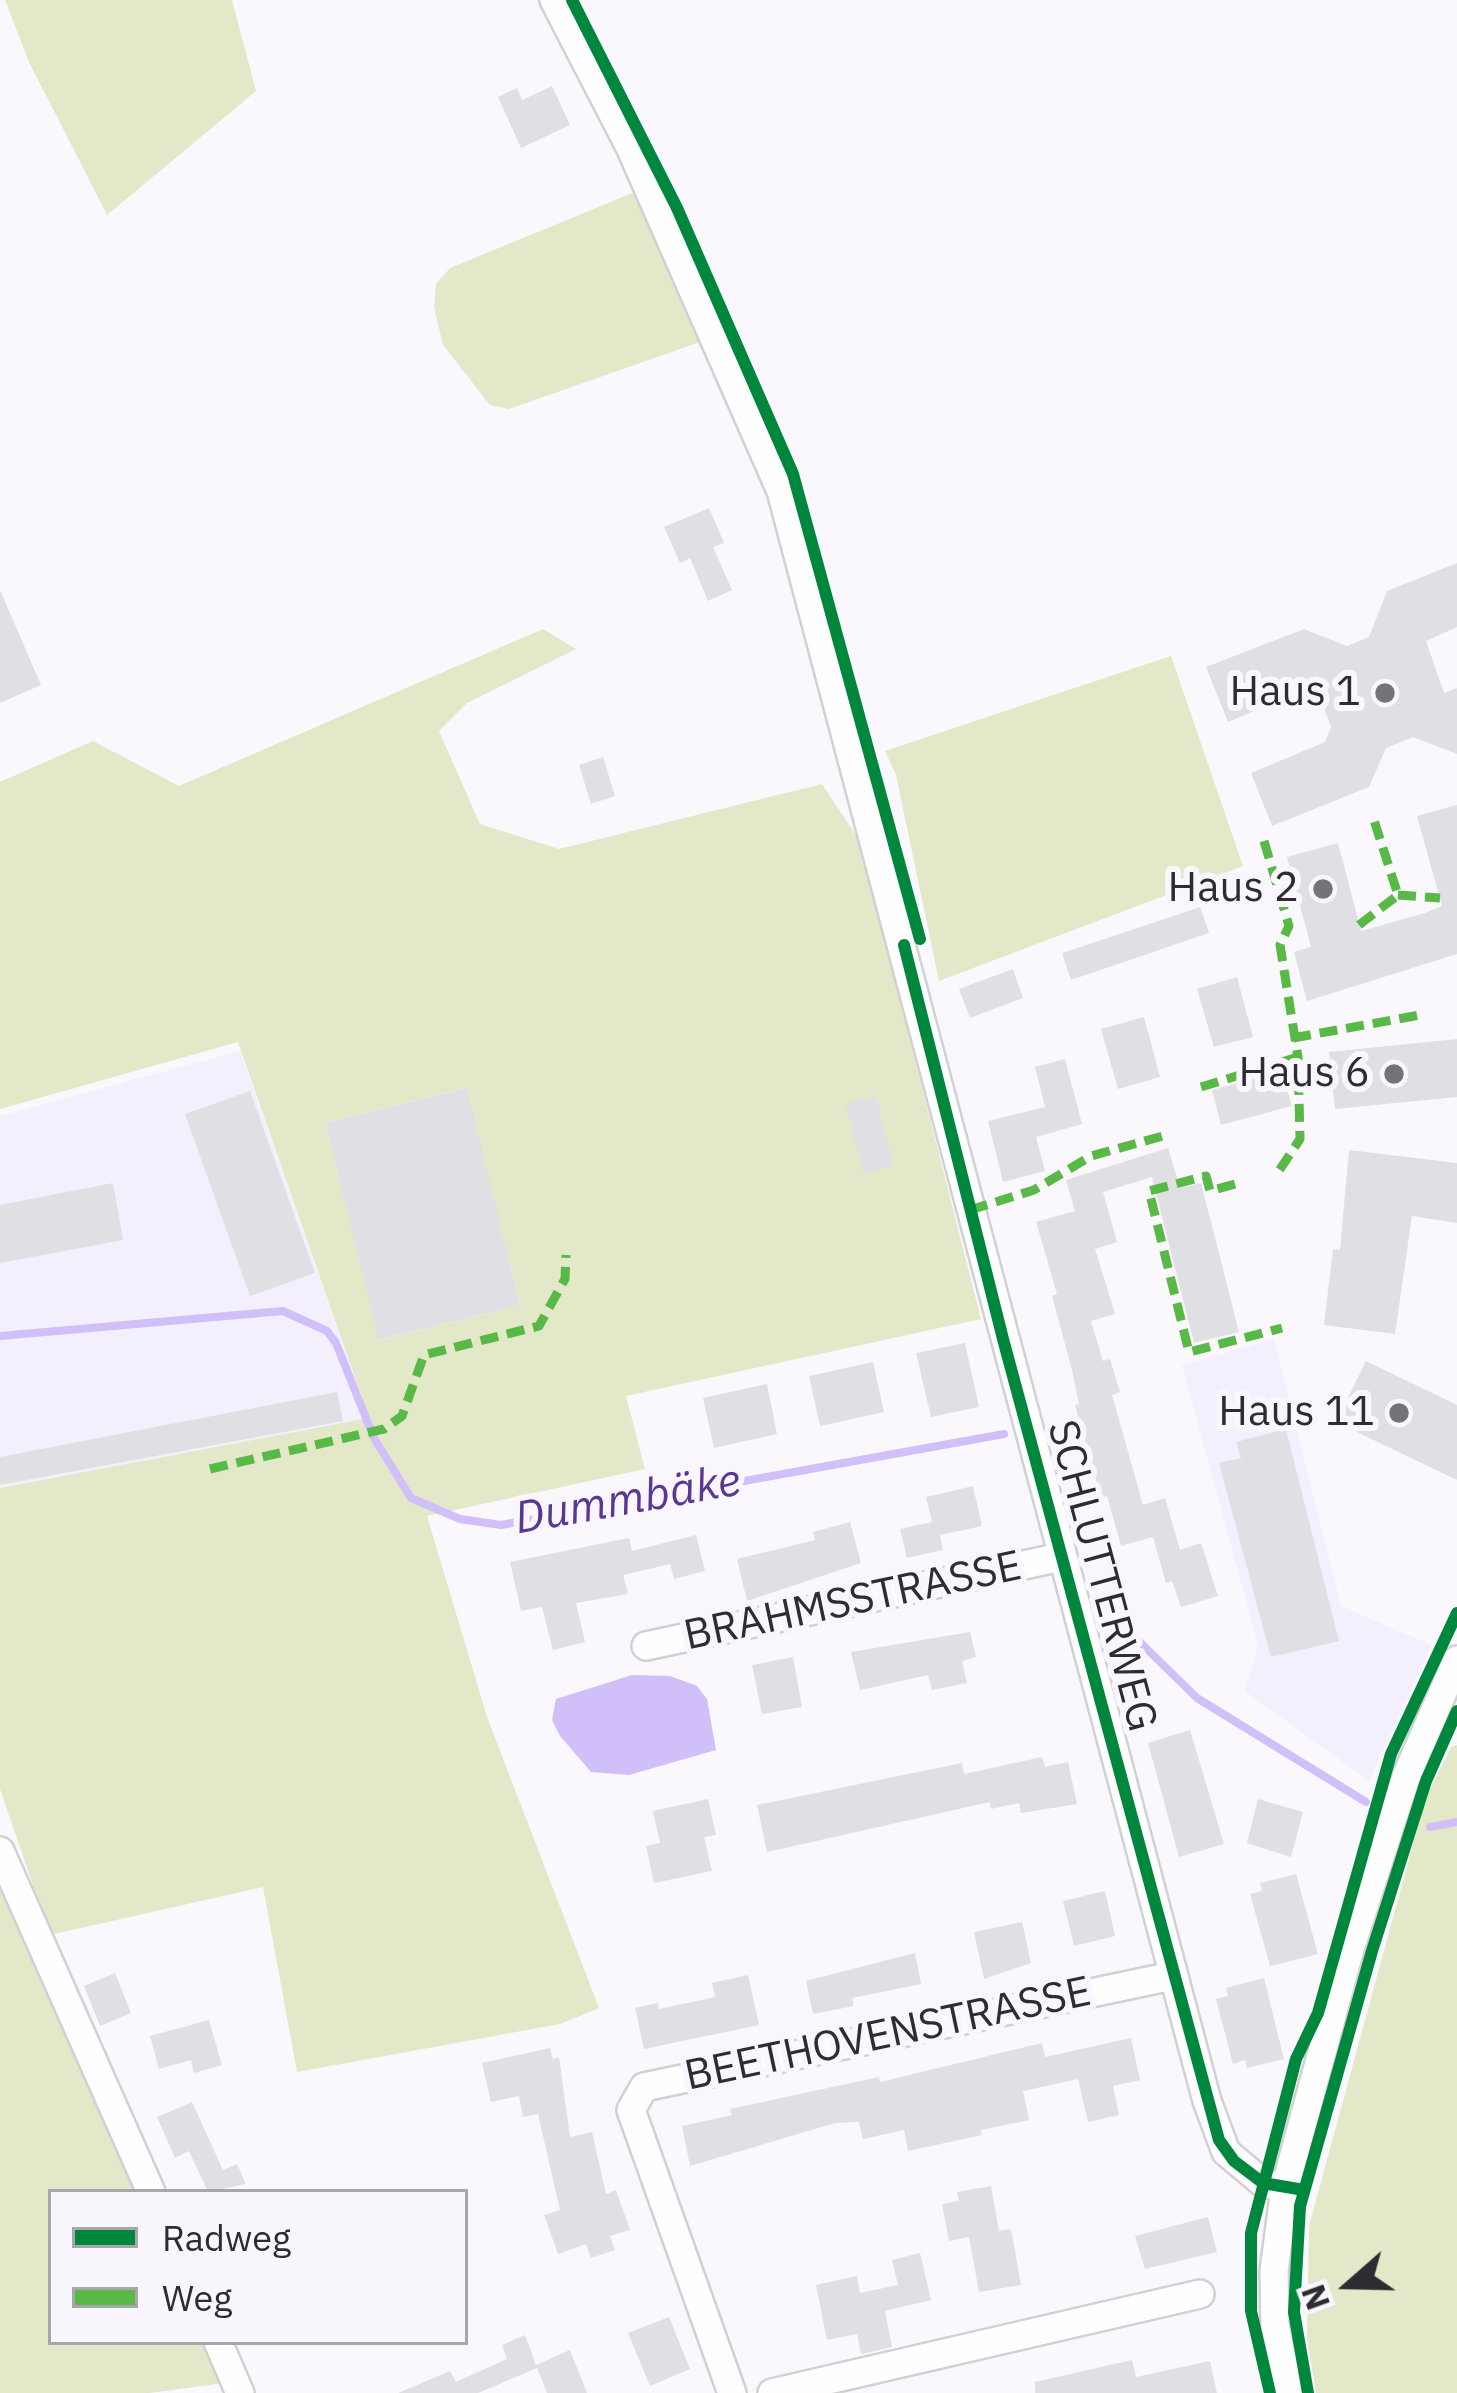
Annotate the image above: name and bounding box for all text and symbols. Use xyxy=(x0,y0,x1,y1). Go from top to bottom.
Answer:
place label: Haus 1 xyxy=(1229,668,1361,718)
marker: Haus 1 xyxy=(1372,680,1398,706)
place label: Haus 2 xyxy=(1167,864,1299,914)
marker: Haus 2 xyxy=(1310,876,1336,902)
place label: Haus 6 xyxy=(1238,1049,1370,1099)
marker: Haus 6 xyxy=(1381,1061,1407,1087)
place label: Haus 11 xyxy=(1218,1388,1375,1438)
marker: Haus 11 xyxy=(1386,1400,1412,1426)
street label: SCHLUTTERWEG xyxy=(1035,1415,1167,1737)
water label: Dummbäke xyxy=(511,1455,745,1547)
street label: BRAHMSSTRASSE xyxy=(680,1542,1026,1662)
street label: BEETHOVENSTRASSE xyxy=(680,1967,1096,2103)
legend xyxy=(48,2189,468,2345)
text: Radweg xyxy=(162,2214,291,2261)
north arrow xyxy=(1289,2225,1409,2345)
text: Weg xyxy=(162,2274,232,2321)
text: N xyxy=(1290,2279,1339,2316)

